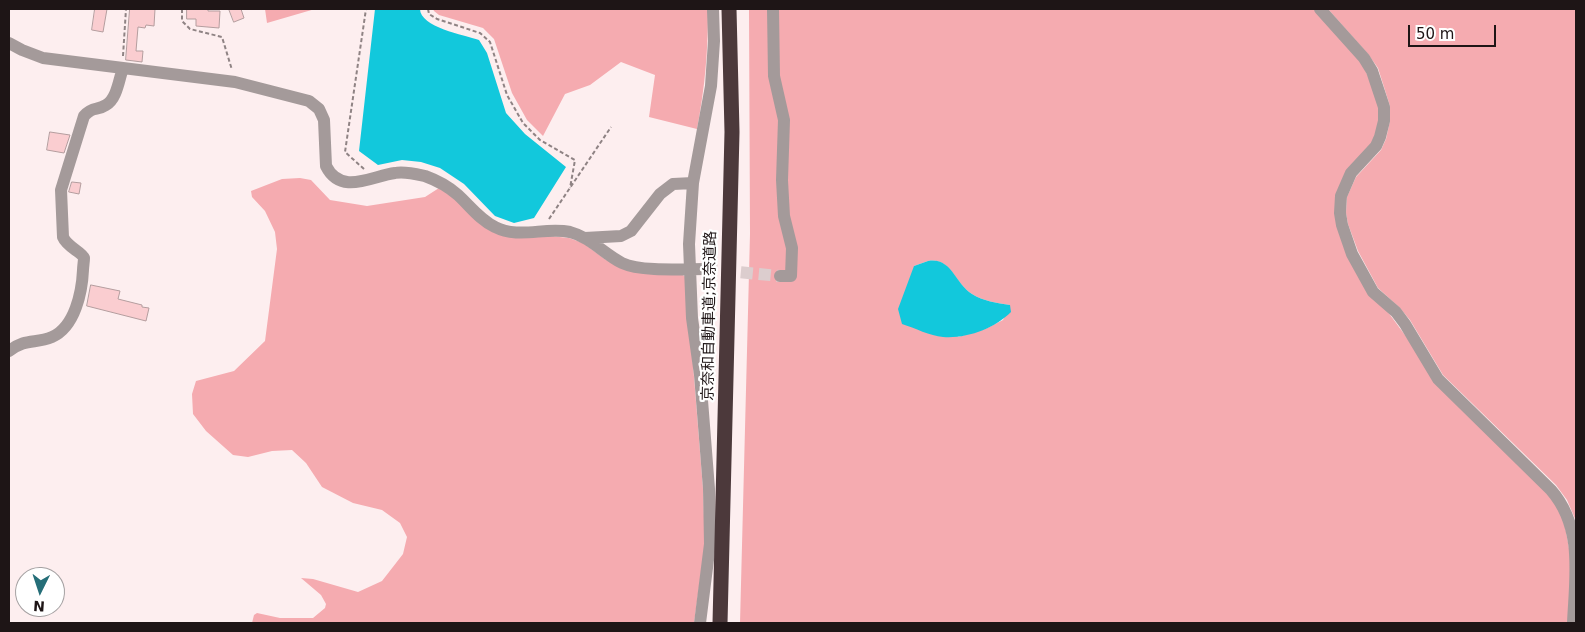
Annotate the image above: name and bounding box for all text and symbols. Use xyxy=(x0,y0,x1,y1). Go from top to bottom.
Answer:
scale bar xyxy=(1410,15,1498,47)
text: 50 m xyxy=(1416,25,1454,43)
street label: 京奈和自動車道;京奈道路 xyxy=(700,231,720,401)
north arrow xyxy=(15,567,65,617)
text: N xyxy=(33,598,45,614)

